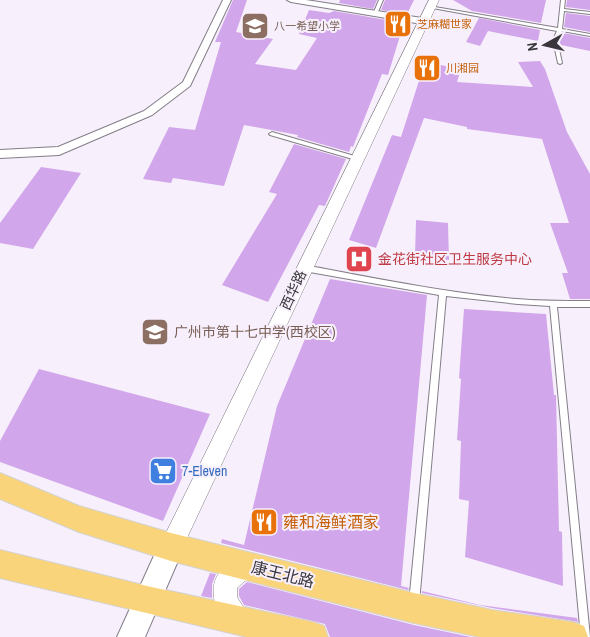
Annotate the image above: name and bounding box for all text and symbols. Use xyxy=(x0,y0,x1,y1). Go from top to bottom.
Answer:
restaurant icon: 芝麻糊世家 xyxy=(383,9,413,39)
school or university icon: 八一希望小学 xyxy=(240,11,270,41)
place label: 芝麻糊世家 xyxy=(417,17,472,31)
place label: 八一希望小学 xyxy=(274,19,340,33)
north arrow xyxy=(520,20,570,70)
text: N xyxy=(523,41,542,52)
restaurant icon: 川湘园 xyxy=(412,53,442,83)
place label: 川湘园 xyxy=(446,61,479,75)
hospital icon: 金花街社区卫生服务中心 xyxy=(344,244,374,274)
place label: 金花街社区卫生服务中心 xyxy=(378,250,532,268)
street label: 西华路 xyxy=(276,267,310,313)
school or university icon: 广州市第十七中学(西校区) xyxy=(140,317,170,347)
place label: 广州市第十七中学(西校区) xyxy=(174,323,336,341)
supermarket icon: 7-Eleven xyxy=(148,456,178,486)
place label: 7-Eleven xyxy=(182,462,227,480)
restaurant icon: 雍和海鲜酒家 xyxy=(249,507,279,537)
place label: 雍和海鲜酒家 xyxy=(283,511,379,533)
street label: 康王北路 xyxy=(249,556,317,592)

